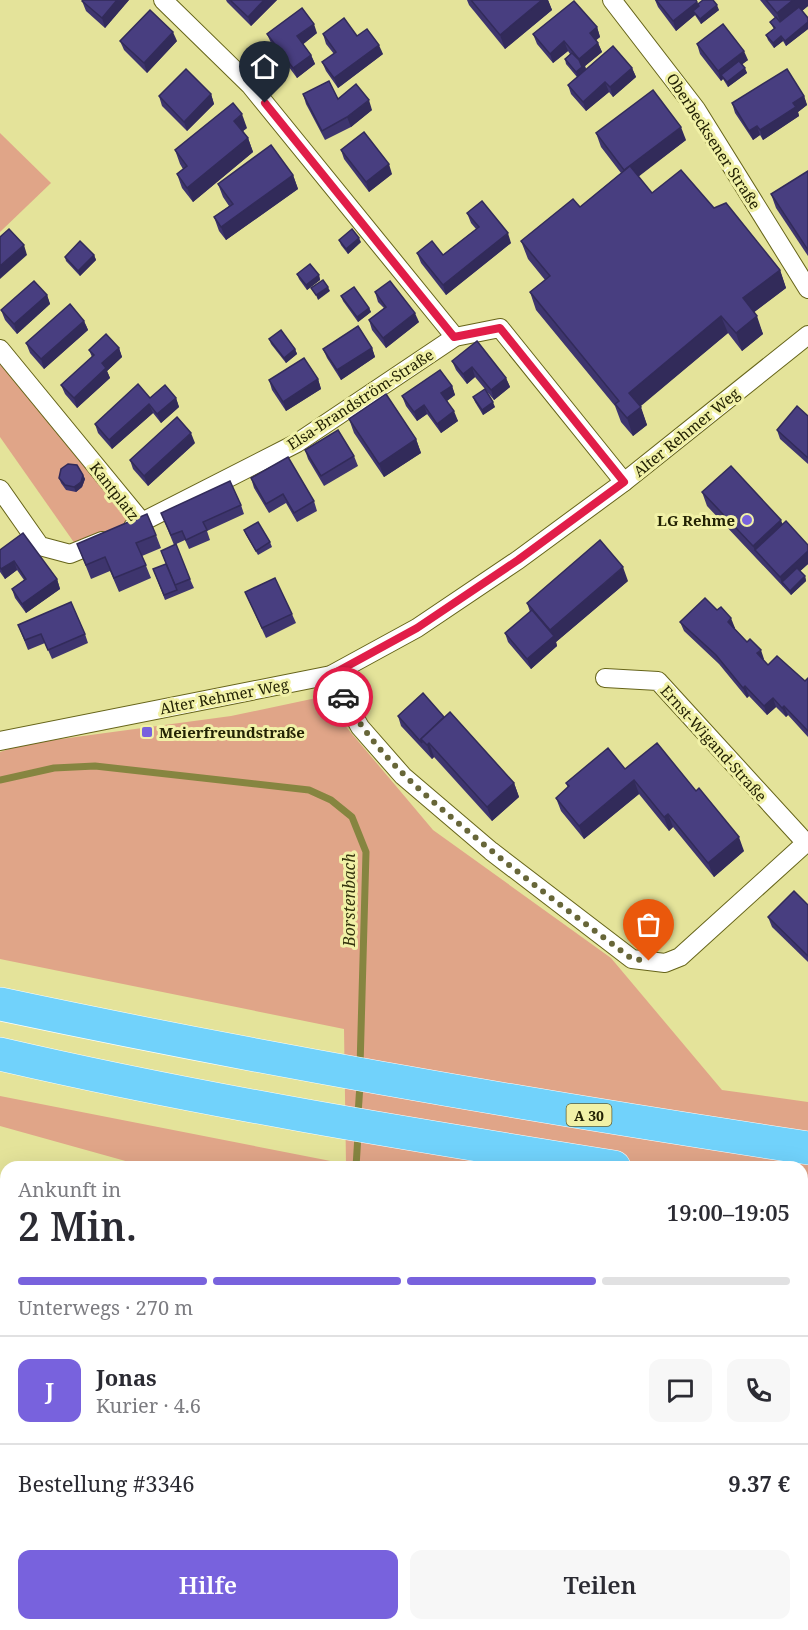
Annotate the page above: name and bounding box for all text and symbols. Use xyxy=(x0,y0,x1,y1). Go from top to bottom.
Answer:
pin xyxy=(239,41,290,103)
icon: home xyxy=(248,50,281,83)
street label: Oberbecksener Straße xyxy=(662,69,766,213)
street label: Elsa-Brandström-Straße xyxy=(283,344,437,454)
street label: Alter Rehmer Weg xyxy=(629,383,743,481)
street label: Kantplatz xyxy=(86,458,144,524)
place label: LG Rehme xyxy=(657,510,735,530)
marker: LG Rehme xyxy=(740,513,754,527)
courier xyxy=(313,667,373,727)
street label: Alter Rehmer Weg xyxy=(158,674,290,718)
icon: car xyxy=(327,681,360,714)
street label: Ernst-Wigand-Straße xyxy=(656,681,772,805)
place label: Meierfreundstraße xyxy=(159,722,305,742)
marker: Meierfreundstraße xyxy=(140,725,154,739)
water label: Borstenbach xyxy=(338,853,360,948)
pin xyxy=(623,899,674,961)
icon: bag xyxy=(632,908,665,941)
road number: A 30 xyxy=(566,1104,612,1126)
text: Ankunft in xyxy=(18,1176,121,1203)
text: 19:00–19:05 xyxy=(667,1197,790,1227)
text: 2 Min. xyxy=(18,1199,137,1252)
text: Unterwegs · 270 m xyxy=(18,1294,193,1321)
button: chat xyxy=(649,1359,712,1422)
button: phone xyxy=(727,1359,790,1422)
text: Jonas xyxy=(96,1362,157,1392)
text: J xyxy=(45,1375,54,1405)
text: Kurier · 4.6 xyxy=(96,1392,201,1419)
text: Bestellung #3346 xyxy=(18,1468,194,1498)
text: 9.37 € xyxy=(728,1468,790,1498)
button: Hilfe xyxy=(18,1550,398,1619)
button: Teilen xyxy=(410,1550,790,1619)

